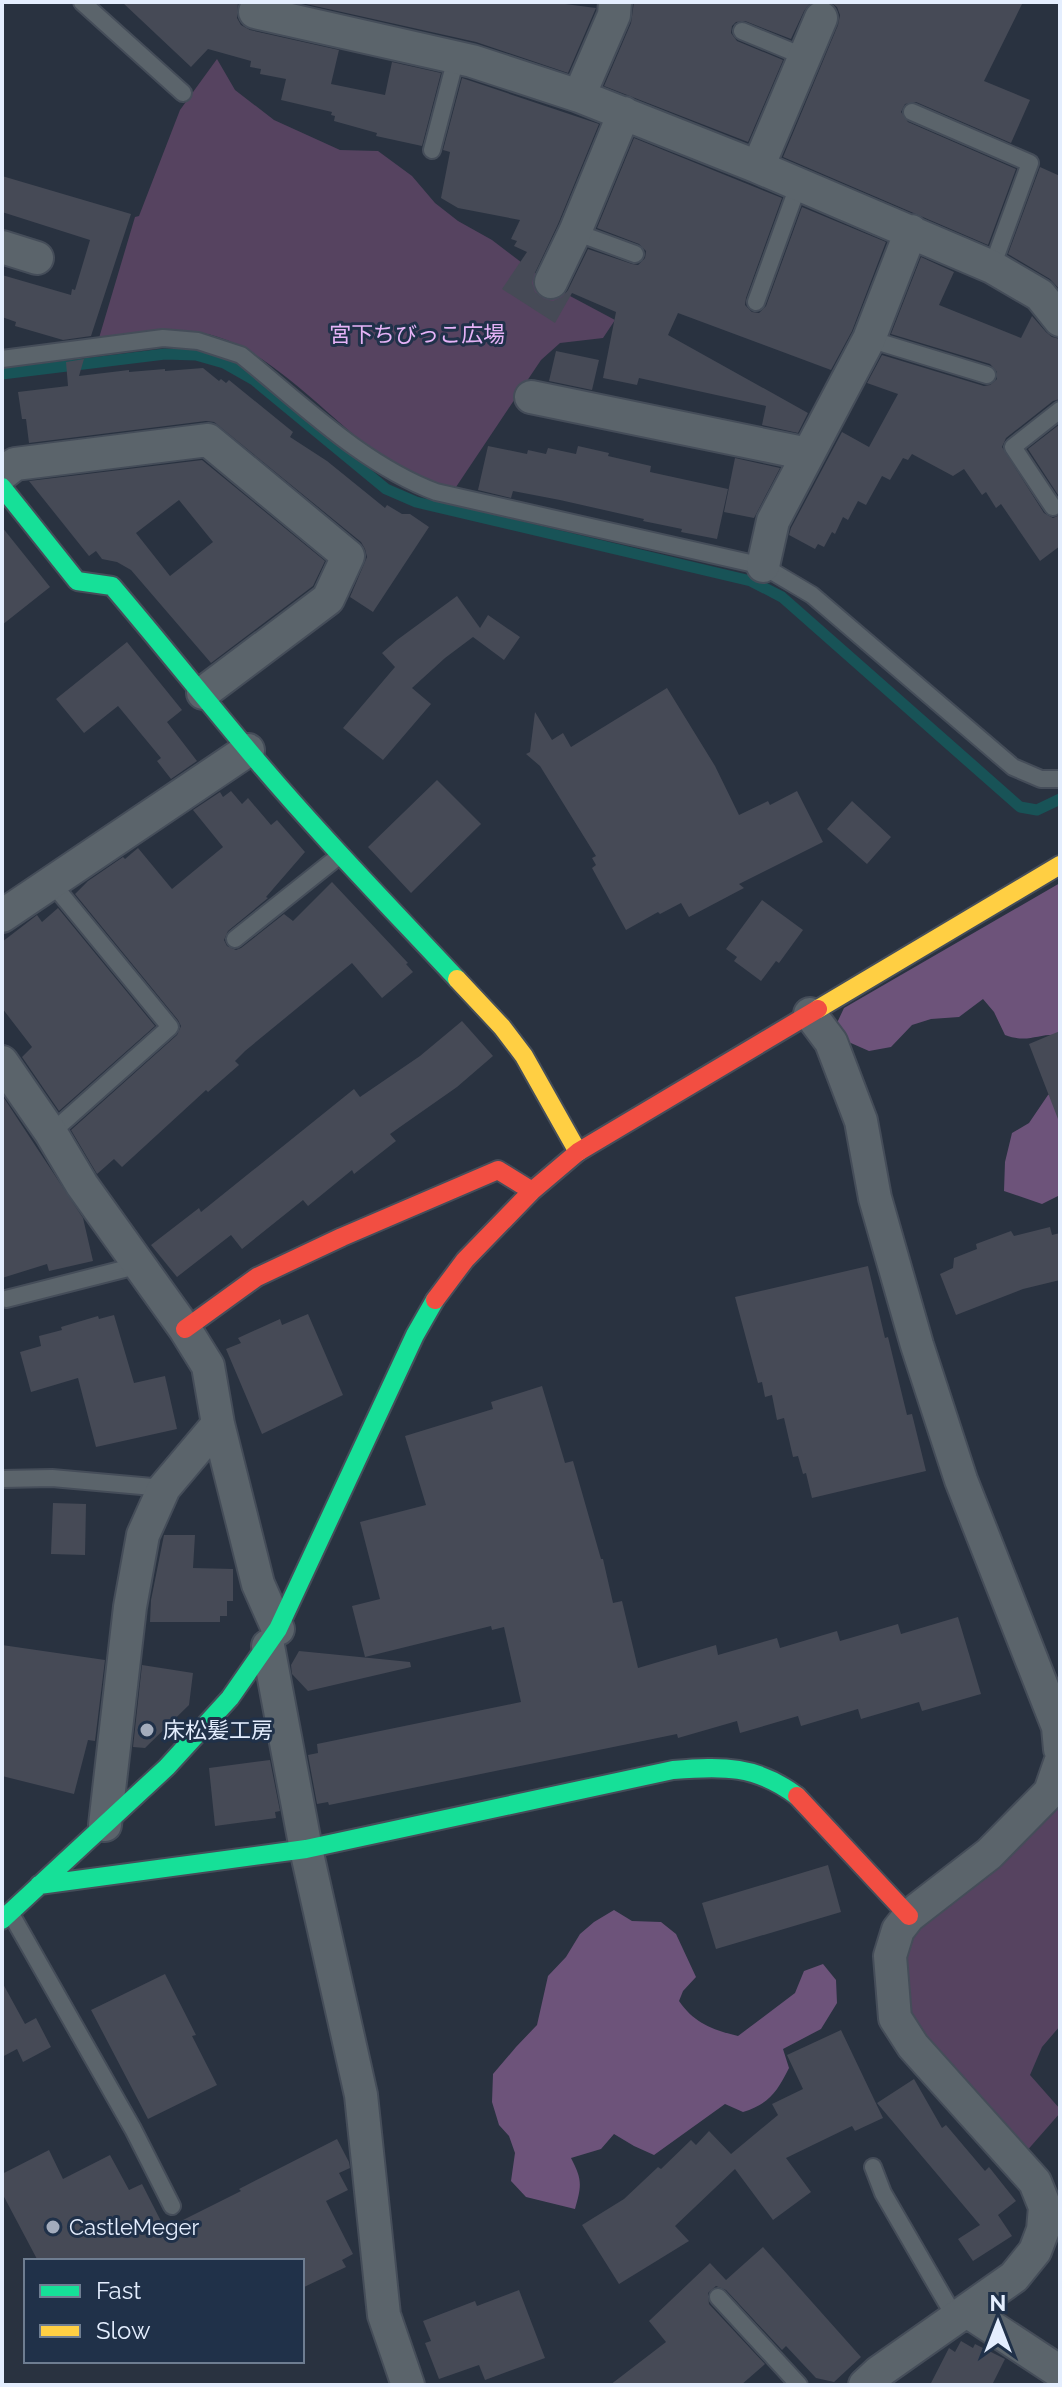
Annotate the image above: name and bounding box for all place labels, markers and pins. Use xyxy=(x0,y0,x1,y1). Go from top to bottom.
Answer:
place label: 床松髪工房 xyxy=(163,1717,273,1743)
marker: 床松髪工房 xyxy=(138,1721,156,1739)
place label: CastleMeger xyxy=(69,2214,199,2240)
marker: CastleMeger xyxy=(44,2218,62,2236)

